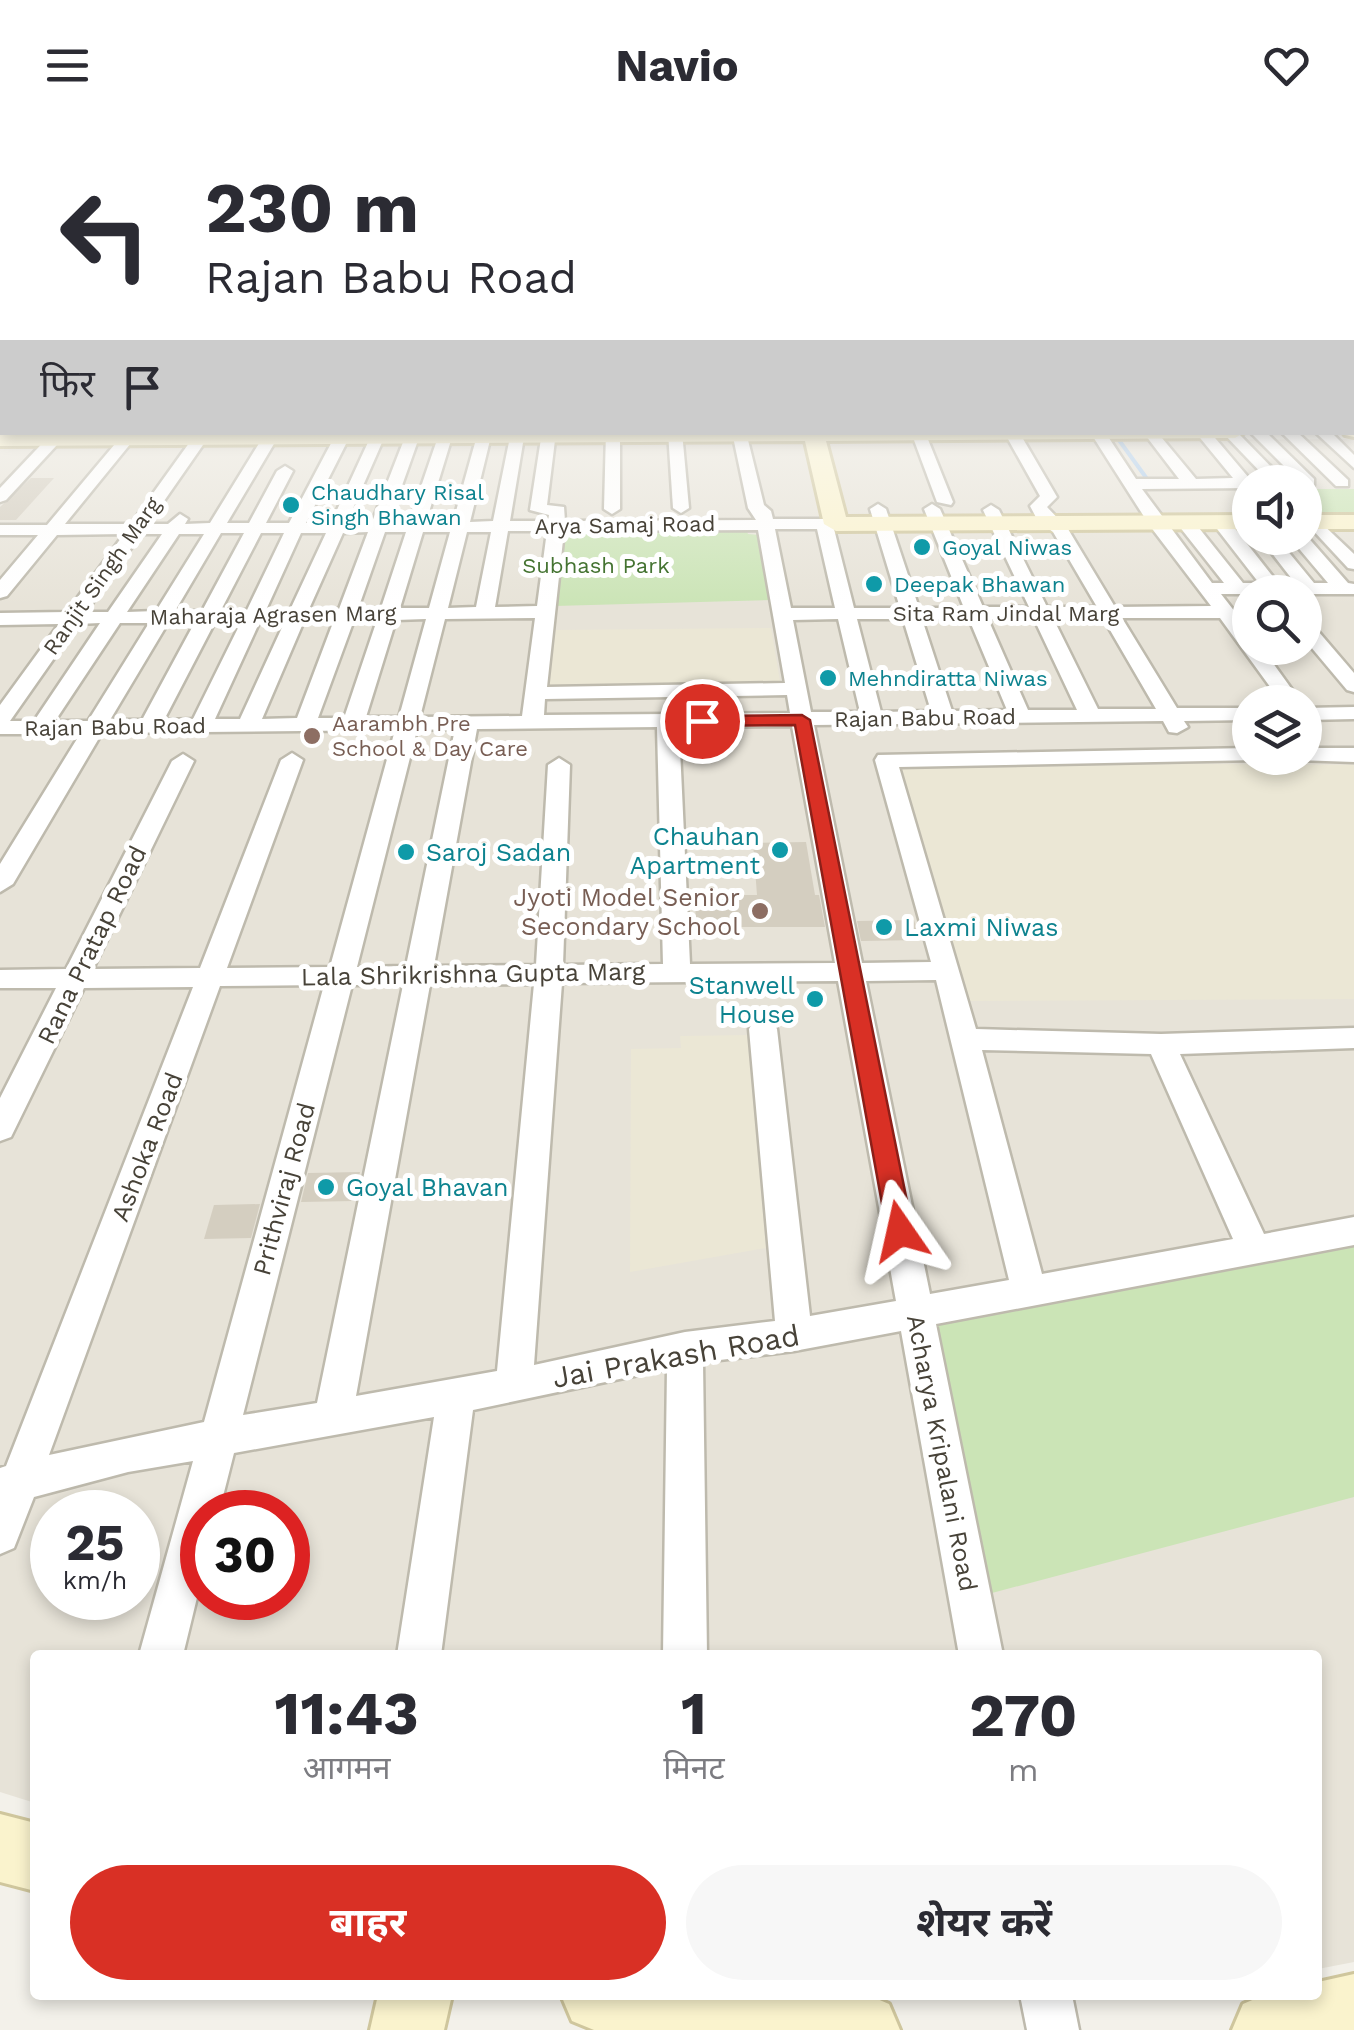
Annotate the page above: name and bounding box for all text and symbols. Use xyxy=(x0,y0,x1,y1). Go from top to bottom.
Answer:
icon: menu xyxy=(40,38,95,93)
icon: heart xyxy=(1259,38,1314,93)
text: Navio xyxy=(615,39,739,92)
text: 230 m xyxy=(205,167,419,249)
icon: left xyxy=(40,170,170,300)
text: Rajan Babu Road xyxy=(205,251,577,304)
icon: arrive xyxy=(115,360,170,415)
text: फिर xyxy=(40,362,95,406)
map controls xyxy=(1232,465,1322,775)
button: sound xyxy=(1232,465,1322,555)
place label: Chaudhary Risal Singh Bhawan xyxy=(311,480,484,530)
street label: Ranjit Singh Marg xyxy=(38,492,166,660)
marker: Chaudhary Risal Singh Bhawan xyxy=(280,494,302,516)
street label: Arya Samaj Road xyxy=(534,511,716,539)
place label: Goyal Niwas xyxy=(942,535,1072,560)
marker: Goyal Niwas xyxy=(911,536,933,558)
park label: Subhash Park xyxy=(522,553,670,578)
place label: Deepak Bhawan xyxy=(894,572,1065,597)
marker: Deepak Bhawan xyxy=(863,573,885,595)
button: search xyxy=(1232,575,1322,665)
street label: Maharaja Agrasen Marg xyxy=(149,600,397,630)
street label: Sita Ram Jindal Marg xyxy=(893,601,1119,626)
place label: Mehndiratta Niwas xyxy=(848,666,1048,691)
marker: Mehndiratta Niwas xyxy=(817,667,839,689)
pin xyxy=(660,679,745,764)
button: layers xyxy=(1232,685,1322,775)
icon: arrive xyxy=(675,694,730,749)
street label: Rajan Babu Road xyxy=(834,704,1016,732)
place label: Aarambh Pre School & Day Care xyxy=(332,711,528,761)
street label: Rajan Babu Road xyxy=(24,713,206,741)
marker: Aarambh Pre School & Day Care xyxy=(301,725,323,747)
place label: Chauhan Apartment xyxy=(630,822,761,880)
place label: Saroj Sadan xyxy=(426,838,571,867)
marker: Chauhan Apartment xyxy=(769,839,791,861)
street label: Rana Pratap Road xyxy=(31,841,153,1049)
marker: Saroj Sadan xyxy=(395,841,417,863)
place label: Jyoti Model Senior Secondary School xyxy=(513,883,740,941)
marker: Jyoti Model Senior Secondary School xyxy=(749,900,771,922)
place label: Laxmi Niwas xyxy=(904,913,1058,942)
marker: Laxmi Niwas xyxy=(873,916,895,938)
street label: Lala Shrikrishna Gupta Marg xyxy=(301,956,646,992)
place label: Stanwell House xyxy=(689,971,795,1029)
marker: Stanwell House xyxy=(804,988,826,1010)
street label: Ashoka Road xyxy=(105,1068,189,1226)
street label: Prithviraj Road xyxy=(247,1099,321,1279)
place label: Goyal Bhavan xyxy=(346,1173,509,1202)
marker: Goyal Bhavan xyxy=(315,1176,337,1198)
position arrow xyxy=(848,1179,952,1283)
street label: Acharya Kripalani Road xyxy=(901,1312,983,1594)
street label: Jai Prakash Road xyxy=(550,1317,802,1395)
speed limit sign: 30 xyxy=(180,1490,310,1620)
text: 25 xyxy=(66,1513,124,1572)
text: km/h xyxy=(63,1566,127,1595)
text: 11:43 xyxy=(275,1678,419,1749)
text: 1 xyxy=(681,1678,707,1749)
text: 270 xyxy=(969,1680,1077,1751)
text: आगमन xyxy=(303,1749,390,1787)
text: मिनट xyxy=(663,1749,725,1787)
text: m xyxy=(1008,1751,1039,1789)
button: बाहर xyxy=(70,1865,666,1980)
button: शेयर करें xyxy=(686,1865,1282,1980)

